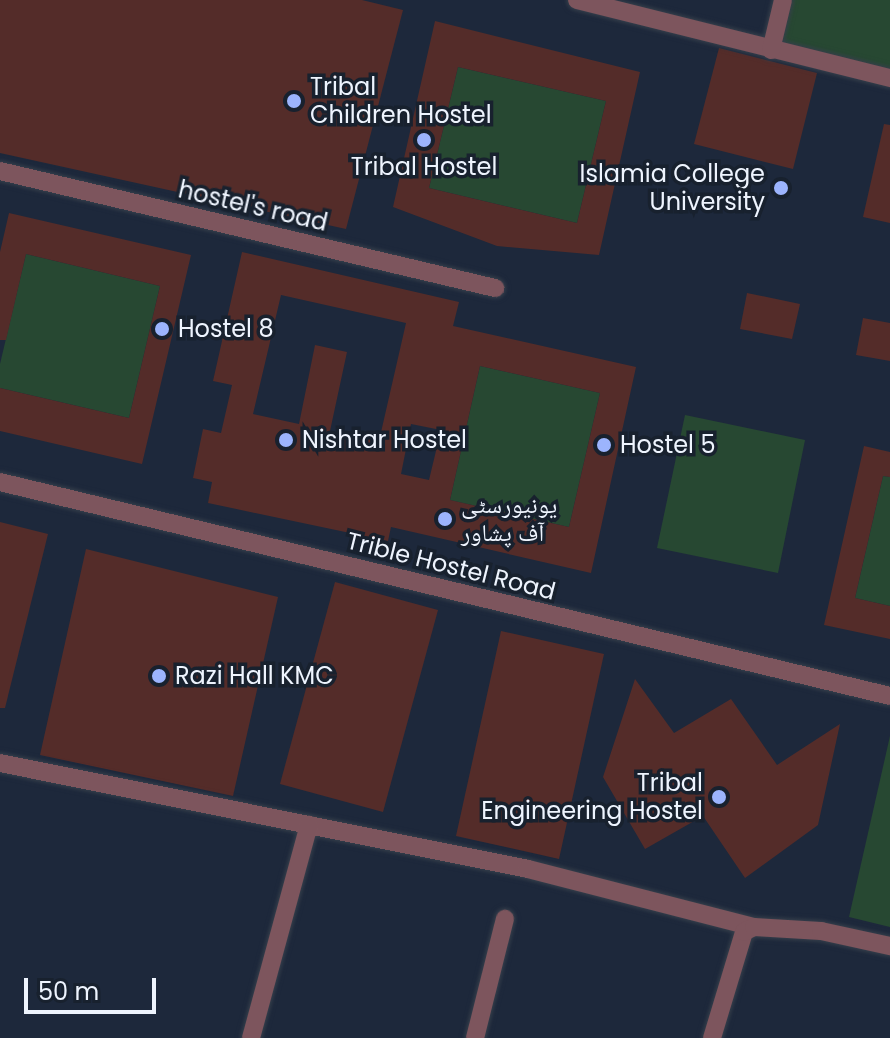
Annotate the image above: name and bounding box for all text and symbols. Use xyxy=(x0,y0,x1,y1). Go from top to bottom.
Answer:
place label: Tribal Children Hostel xyxy=(310,73,492,129)
marker: Tribal Children Hostel xyxy=(285,92,303,110)
marker: Tribal Hostel xyxy=(415,131,433,149)
place label: Tribal Hostel xyxy=(351,153,497,181)
place label: Islamia College University xyxy=(580,160,765,216)
street label: hostel's road xyxy=(176,175,330,237)
marker: Islamia College University xyxy=(772,179,790,197)
place label: Hostel 8 xyxy=(178,315,274,343)
marker: Hostel 8 xyxy=(153,320,171,338)
place label: Nishtar Hostel xyxy=(302,426,467,454)
marker: Nishtar Hostel xyxy=(277,431,295,449)
place label: Hostel 5 xyxy=(620,431,715,459)
marker: Hostel 5 xyxy=(595,436,613,454)
place label: یونیورسٹی آف پشاور xyxy=(461,491,557,547)
marker: یونیورسٹی آف پشاور xyxy=(436,510,454,528)
street label: Trible Hostel Road xyxy=(344,526,558,606)
place label: Razi Hall KMC xyxy=(175,662,334,690)
marker: Razi Hall KMC xyxy=(150,667,168,685)
place label: Tribal Engineering Hostel xyxy=(481,769,703,825)
marker: Tribal Engineering Hostel xyxy=(710,788,728,806)
scale bar xyxy=(28,962,160,1012)
text: 50 m xyxy=(38,975,99,1008)

